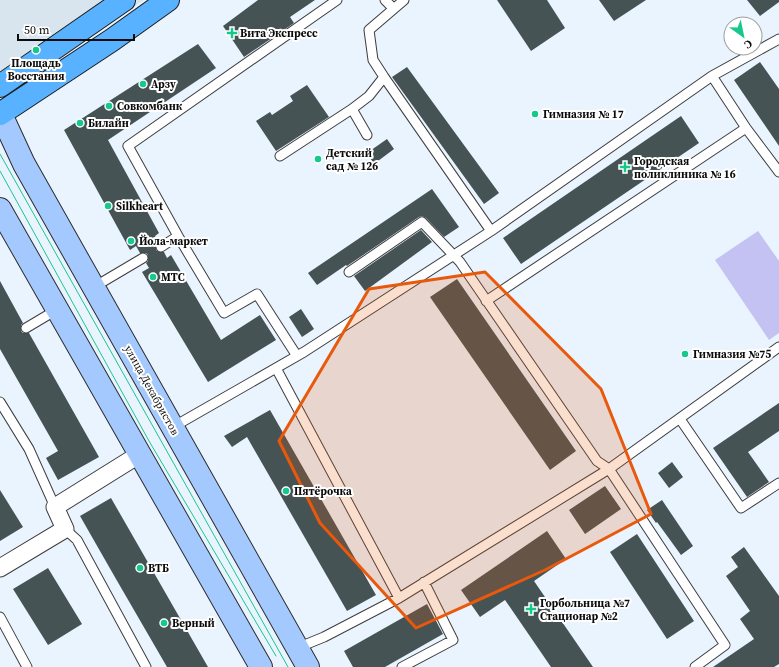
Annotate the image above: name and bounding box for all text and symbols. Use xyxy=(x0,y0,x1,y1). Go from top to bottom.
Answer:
scale bar xyxy=(18,16,134,42)
north arrow xyxy=(723,16,763,56)
text: 50 m xyxy=(24,22,50,38)
place label: Вита Экспресс xyxy=(240,26,318,41)
marker: Вита Экспресс xyxy=(227,28,237,38)
text: С xyxy=(741,36,755,52)
marker: Площадь Восстания xyxy=(31,45,41,55)
place label: Площадь Восстания xyxy=(8,56,65,84)
place label: Арзу xyxy=(151,77,176,92)
marker: Арзу xyxy=(138,79,148,89)
place label: Совкомбанк xyxy=(117,99,183,114)
marker: Совкомбанк xyxy=(104,101,114,111)
place label: Гимназия № 17 xyxy=(543,107,624,122)
marker: Гимназия № 17 xyxy=(530,109,540,119)
place label: Билайн xyxy=(88,116,129,131)
marker: Билайн xyxy=(75,118,85,128)
place label: Детский сад № 126 xyxy=(326,146,378,174)
marker: Детский сад № 126 xyxy=(313,154,323,164)
place label: Городская поликлиника № 16 xyxy=(634,154,736,182)
marker: Городская поликлиника № 16 xyxy=(619,161,631,173)
place label: Silkheart xyxy=(116,199,164,214)
marker: Silkheart xyxy=(103,201,113,211)
place label: Йола-маркет xyxy=(139,234,208,249)
marker: Йола-маркет xyxy=(126,236,136,246)
place label: МТС xyxy=(161,270,185,285)
marker: МТС xyxy=(148,272,158,282)
street label: улица Декабристов xyxy=(121,343,183,438)
place label: Гимназия №75 xyxy=(693,347,771,362)
marker: Гимназия №75 xyxy=(680,349,690,359)
place label: Пятёрочка xyxy=(294,484,352,499)
marker: Пятёрочка xyxy=(281,486,291,496)
place label: ВТБ xyxy=(148,561,169,576)
marker: ВТБ xyxy=(135,563,145,573)
place label: Горбольница №7 Стационар №2 xyxy=(540,596,630,624)
marker: Горбольница №7 Стационар №2 xyxy=(525,603,537,615)
place label: Верный xyxy=(172,616,215,631)
marker: Верный xyxy=(159,618,169,628)

